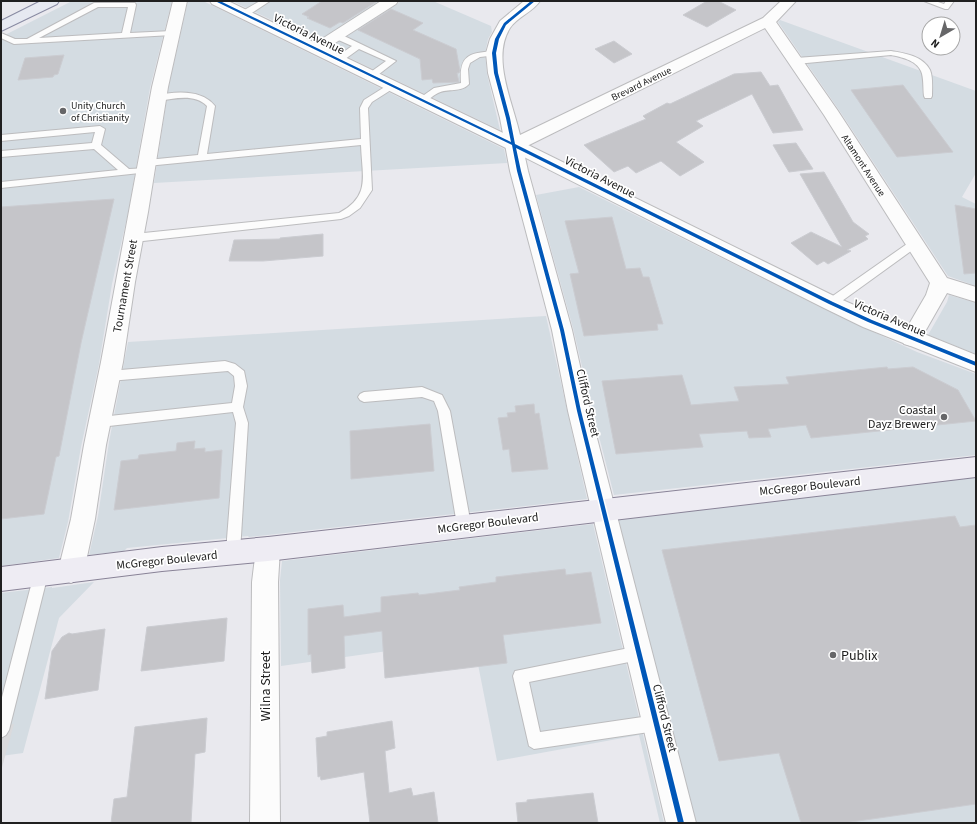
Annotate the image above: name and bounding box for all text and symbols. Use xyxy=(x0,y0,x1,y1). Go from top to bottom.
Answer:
street label: Victoria Avenue xyxy=(270,10,347,59)
north arrow xyxy=(921,16,961,56)
text: N xyxy=(928,35,943,52)
street label: Brevard Avenue xyxy=(609,63,674,105)
place label: Unity Church of Christianity xyxy=(71,99,130,125)
marker: Unity Church of Christianity xyxy=(58,106,68,116)
street label: Altamont Avenue xyxy=(838,132,889,199)
street label: Victoria Avenue xyxy=(561,152,638,203)
street label: Tournament Street xyxy=(109,238,142,334)
street label: Victoria Avenue xyxy=(851,296,929,341)
street label: Clifford Street xyxy=(571,367,604,439)
place label: Coastal Dayz Brewery xyxy=(868,402,936,433)
marker: Coastal Dayz Brewery xyxy=(939,412,949,422)
street label: McGregor Boulevard xyxy=(759,473,862,500)
street label: McGregor Boulevard xyxy=(437,509,540,538)
street label: McGregor Boulevard xyxy=(116,547,219,574)
place label: Publix xyxy=(841,646,878,666)
street label: Wilna Street xyxy=(256,650,276,721)
marker: Publix xyxy=(828,650,838,660)
street label: Clifford Street xyxy=(648,682,681,754)

